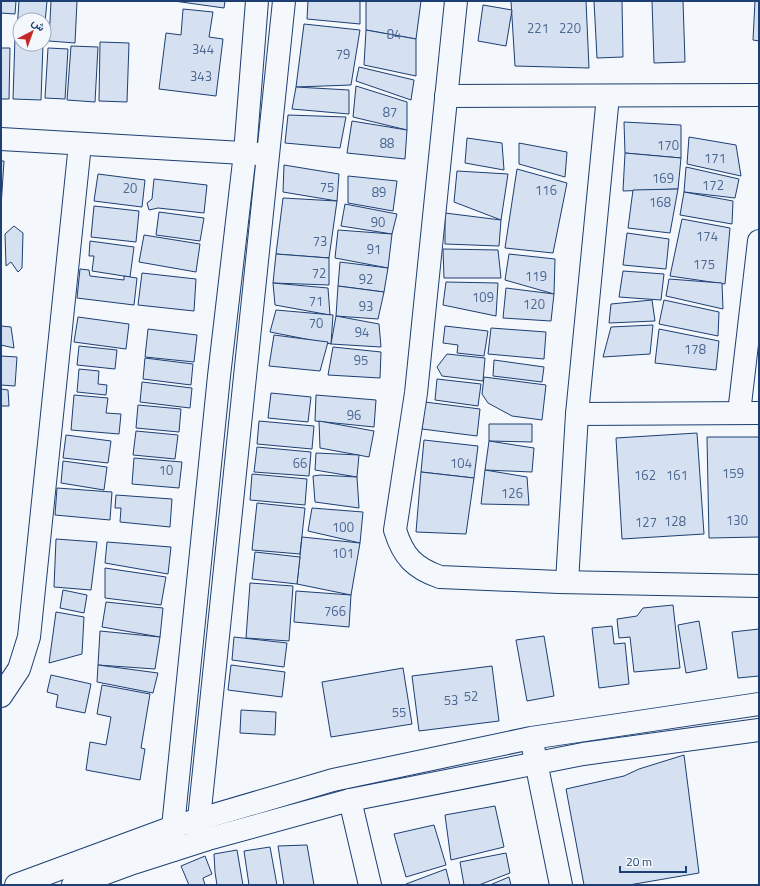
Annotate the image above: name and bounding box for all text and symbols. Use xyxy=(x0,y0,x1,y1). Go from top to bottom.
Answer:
north arrow xyxy=(12,12,52,52)
text: ش xyxy=(28,14,49,35)
house number: 221 xyxy=(527,18,549,38)
house number: 220 xyxy=(559,18,581,38)
house number: 84 xyxy=(387,24,401,44)
house number: 344 xyxy=(192,39,214,59)
house number: 79 xyxy=(336,44,350,64)
house number: 343 xyxy=(190,66,212,86)
house number: 87 xyxy=(383,102,397,122)
house number: 88 xyxy=(380,133,394,153)
house number: 170 xyxy=(657,135,679,155)
house number: 171 xyxy=(704,148,726,168)
house number: 169 xyxy=(652,168,674,188)
house number: 172 xyxy=(702,175,724,195)
house number: 75 xyxy=(320,177,334,197)
house number: 20 xyxy=(123,178,137,198)
house number: 116 xyxy=(535,180,557,200)
house number: 89 xyxy=(372,182,386,202)
house number: 168 xyxy=(649,192,671,212)
house number: 90 xyxy=(371,212,385,232)
house number: 174 xyxy=(696,226,718,246)
house number: 73 xyxy=(313,231,327,251)
house number: 91 xyxy=(367,239,381,259)
house number: 175 xyxy=(693,254,715,274)
house number: 72 xyxy=(312,263,326,283)
house number: 119 xyxy=(525,266,547,286)
house number: 92 xyxy=(359,269,373,289)
house number: 109 xyxy=(472,287,494,307)
house number: 71 xyxy=(309,291,323,311)
house number: 120 xyxy=(523,294,545,314)
house number: 93 xyxy=(359,296,373,316)
house number: 70 xyxy=(309,313,323,333)
house number: 94 xyxy=(355,322,369,342)
house number: 178 xyxy=(684,339,706,359)
house number: 95 xyxy=(354,350,368,370)
house number: 96 xyxy=(347,405,361,425)
house number: 66 xyxy=(293,453,307,473)
house number: 104 xyxy=(450,453,472,473)
house number: 10 xyxy=(159,460,173,480)
house number: 159 xyxy=(722,463,744,483)
house number: 162 xyxy=(634,465,656,485)
house number: 161 xyxy=(666,465,688,485)
house number: 126 xyxy=(501,483,523,503)
house number: 130 xyxy=(726,510,748,530)
house number: 128 xyxy=(664,511,686,531)
house number: 127 xyxy=(635,512,657,532)
house number: 100 xyxy=(332,517,354,537)
house number: 101 xyxy=(332,543,354,563)
house number: 766 xyxy=(324,601,346,621)
house number: 52 xyxy=(464,686,478,706)
house number: 53 xyxy=(444,690,458,710)
house number: 55 xyxy=(392,702,406,722)
scale bar xyxy=(620,848,686,874)
text: 20 m xyxy=(626,852,652,871)

